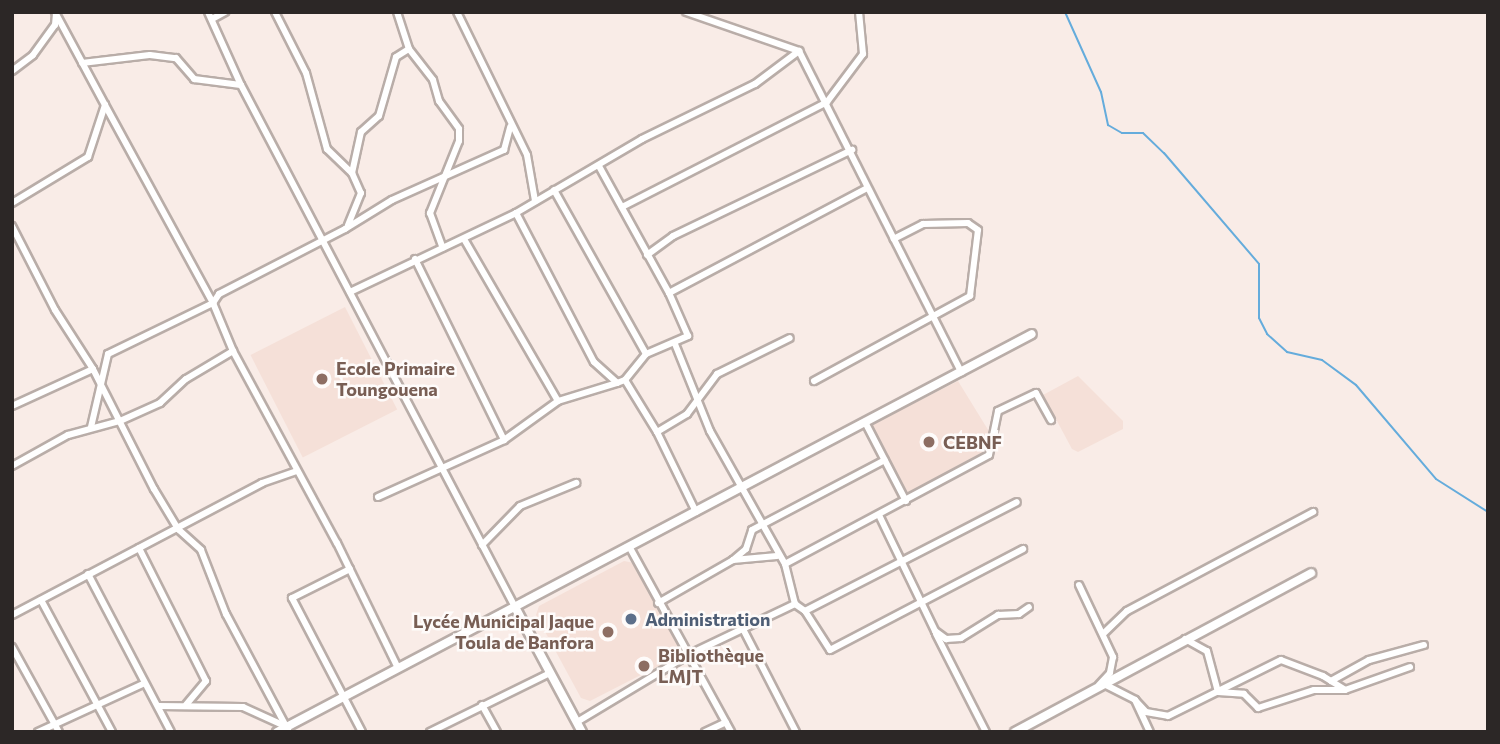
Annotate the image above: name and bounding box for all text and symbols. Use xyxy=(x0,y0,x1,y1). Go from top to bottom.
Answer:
place label: Ecole Primaire Toungouena xyxy=(336,358,455,400)
marker: Ecole Primaire Toungouena xyxy=(314,371,330,387)
place label: CEBNF xyxy=(943,431,1002,453)
marker: CEBNF xyxy=(921,434,937,450)
place label: Administration xyxy=(645,608,771,630)
place label: Lycée Municipal Jaque Toula de Banfora xyxy=(413,611,594,654)
marker: Administration xyxy=(623,611,639,627)
marker: Lycée Municipal Jaque Toula de Banfora xyxy=(600,624,616,640)
place label: Bibliothèque LMJT xyxy=(658,645,764,688)
marker: Bibliothèque LMJT xyxy=(636,658,652,674)

